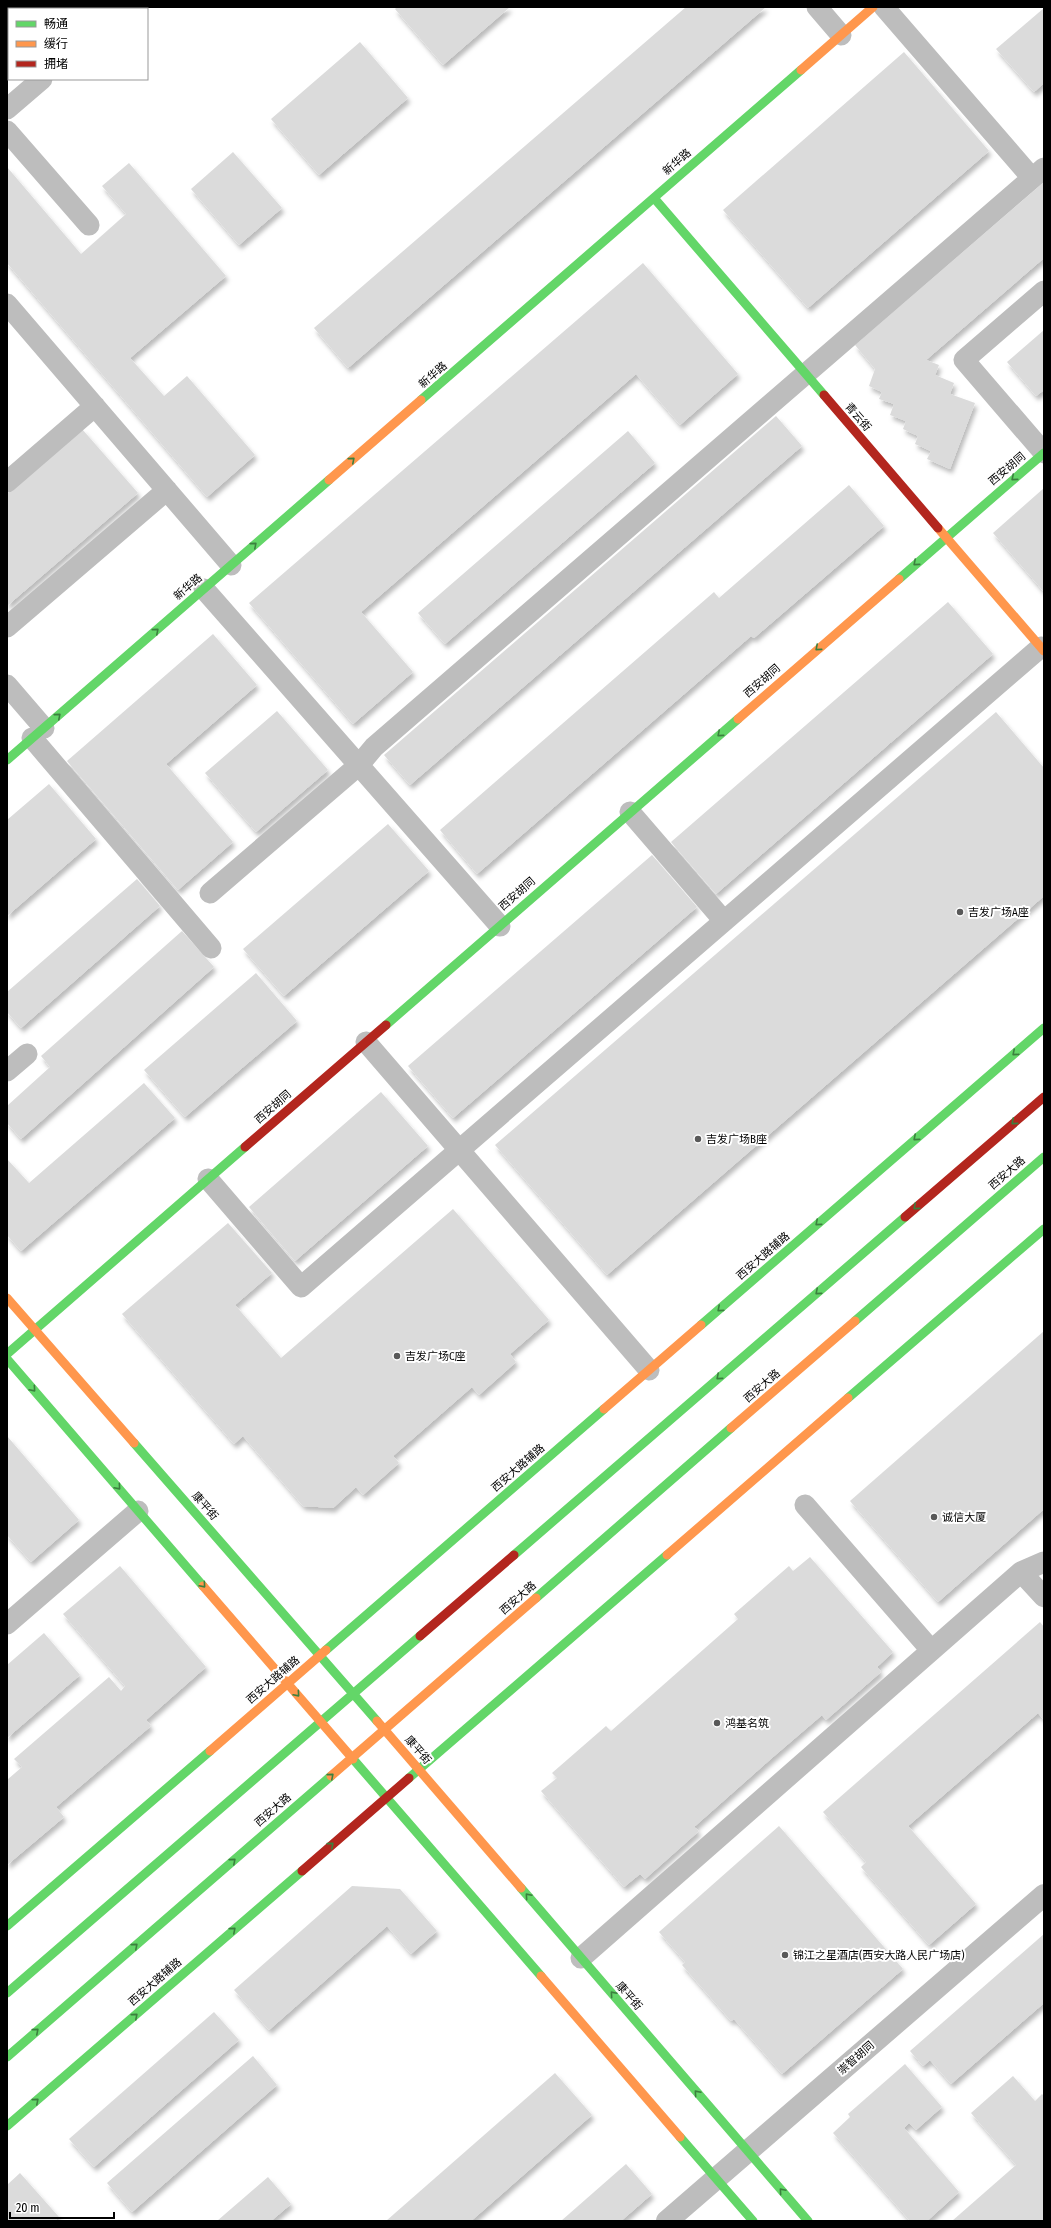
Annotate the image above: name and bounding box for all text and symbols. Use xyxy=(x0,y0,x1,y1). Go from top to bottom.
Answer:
legend xyxy=(8,8,148,80)
text: 畅通 xyxy=(44,17,68,31)
text: 缓行 xyxy=(44,37,68,51)
text: 拥堵 xyxy=(44,57,68,71)
street label: 新华路 xyxy=(660,146,694,178)
street label: 新华路 xyxy=(416,359,450,391)
street label: 青云街 xyxy=(842,400,874,434)
street label: 西安胡同 xyxy=(986,450,1028,488)
one-way arrow xyxy=(347,458,355,465)
one-way arrow xyxy=(1012,474,1019,481)
one-way arrow xyxy=(249,543,257,550)
one-way arrow xyxy=(913,558,920,565)
street label: 新华路 xyxy=(171,571,205,603)
one-way arrow xyxy=(151,628,158,635)
one-way arrow xyxy=(815,644,822,651)
street label: 西安胡同 xyxy=(741,662,783,700)
one-way arrow xyxy=(53,714,60,721)
one-way arrow xyxy=(717,729,724,736)
street label: 西安胡同 xyxy=(496,875,538,913)
place label: 吉发广场A座 xyxy=(968,906,1029,919)
marker: 吉发广场A座 xyxy=(955,907,965,917)
one-way arrow xyxy=(1012,1049,1019,1056)
street label: 西安胡同 xyxy=(252,1088,294,1126)
one-way arrow xyxy=(1012,1118,1019,1125)
place label: 吉发广场B座 xyxy=(706,1133,767,1146)
marker: 吉发广场B座 xyxy=(693,1134,703,1144)
one-way arrow xyxy=(914,1134,921,1141)
street label: 西安大路 xyxy=(986,1154,1028,1192)
one-way arrow xyxy=(913,1203,921,1210)
one-way arrow xyxy=(815,1219,823,1226)
street label: 西安大路辅路 xyxy=(734,1229,792,1283)
one-way arrow xyxy=(815,1288,822,1295)
one-way arrow xyxy=(717,1304,725,1311)
place label: 吉发广场C座 xyxy=(405,1350,466,1363)
marker: 吉发广场C座 xyxy=(392,1351,402,1361)
street label: 西安大路 xyxy=(741,1367,783,1405)
one-way arrow xyxy=(717,1373,724,1380)
one-way arrow xyxy=(28,1384,35,1391)
street label: 西安大路辅路 xyxy=(489,1441,547,1495)
one-way arrow xyxy=(113,1482,120,1490)
street label: 康平街 xyxy=(189,1489,221,1523)
place label: 诚信大厦 xyxy=(942,1511,986,1524)
marker: 诚信大厦 xyxy=(929,1512,939,1522)
street label: 西安大路 xyxy=(497,1579,539,1617)
one-way arrow xyxy=(198,1581,205,1588)
street label: 西安大路辅路 xyxy=(244,1653,302,1707)
one-way arrow xyxy=(293,1689,300,1697)
place label: 鸿基名筑 xyxy=(725,1717,769,1730)
marker: 鸿基名筑 xyxy=(712,1718,722,1728)
street label: 康平街 xyxy=(402,1733,434,1767)
one-way arrow xyxy=(326,1773,334,1780)
street label: 西安大路 xyxy=(252,1791,294,1829)
one-way arrow xyxy=(327,1843,334,1850)
one-way arrow xyxy=(228,1858,236,1865)
one-way arrow xyxy=(525,1893,532,1901)
one-way arrow xyxy=(228,1928,236,1935)
one-way arrow xyxy=(130,1944,137,1951)
place label: 锦江之星酒店(西安大路人民广场店) xyxy=(793,1949,965,1962)
marker: 锦江之星酒店(西安大路人民广场店) xyxy=(780,1950,790,1960)
street label: 西安大路辅路 xyxy=(126,1955,184,2009)
street label: 康平街 xyxy=(613,1979,645,2013)
one-way arrow xyxy=(610,1992,617,1999)
one-way arrow xyxy=(130,2013,137,2020)
one-way arrow xyxy=(32,2029,39,2036)
street label: 崇智胡同 xyxy=(835,2039,877,2077)
one-way arrow xyxy=(695,2090,702,2098)
one-way arrow xyxy=(32,2098,39,2105)
one-way arrow xyxy=(780,2189,787,2196)
scale bar xyxy=(10,2194,114,2220)
text: 20 m xyxy=(16,2201,40,2215)

